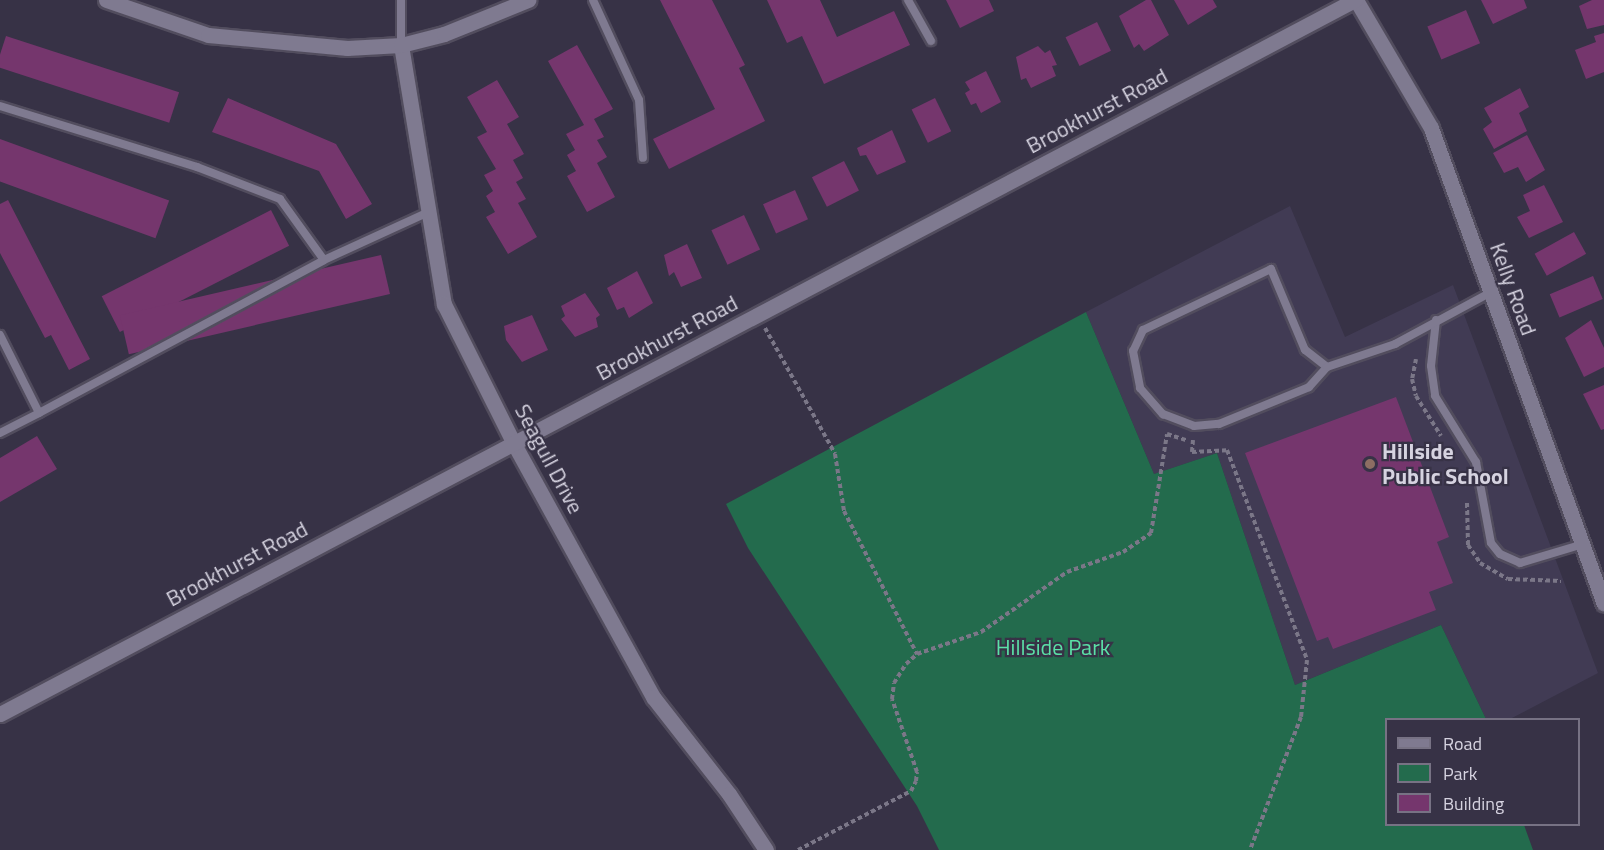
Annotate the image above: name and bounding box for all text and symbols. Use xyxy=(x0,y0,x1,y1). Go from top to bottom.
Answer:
street label: Brookhurst Road xyxy=(1022,63,1172,159)
street label: Kelly Road xyxy=(1484,239,1542,339)
street label: Brookhurst Road xyxy=(592,290,742,386)
street label: Seagull Drive xyxy=(509,400,589,518)
place label: Hillside Public School xyxy=(1382,438,1509,490)
marker: Hillside Public School xyxy=(1363,457,1377,471)
street label: Brookhurst Road xyxy=(162,516,312,612)
park label: Hillside Park xyxy=(996,635,1110,661)
legend xyxy=(1385,718,1580,826)
text: Road xyxy=(1443,730,1482,757)
text: Park xyxy=(1443,760,1477,787)
text: Building xyxy=(1443,790,1504,817)

